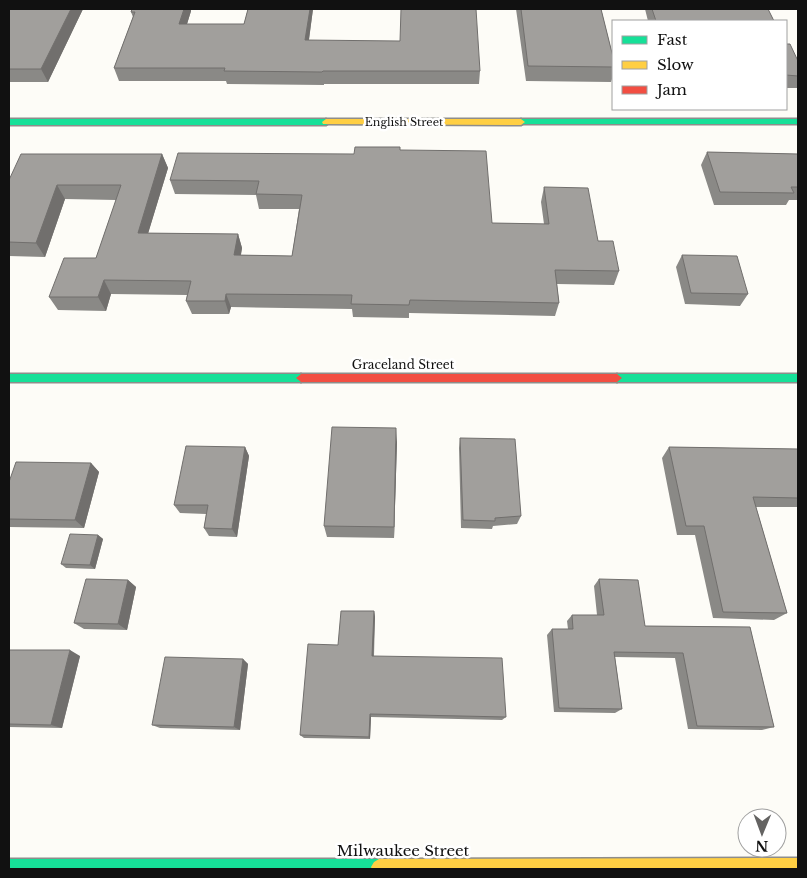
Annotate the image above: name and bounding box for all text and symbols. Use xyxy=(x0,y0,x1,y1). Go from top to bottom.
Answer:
legend xyxy=(612,20,787,110)
text: Fast xyxy=(657,30,688,49)
text: Slow xyxy=(657,55,694,74)
text: Jam xyxy=(655,80,687,99)
street label: English Street xyxy=(365,115,444,129)
street label: Graceland Street xyxy=(352,357,455,372)
north arrow xyxy=(737,808,787,858)
text: N xyxy=(755,837,769,855)
street label: Milwaukee Street xyxy=(337,841,470,860)

